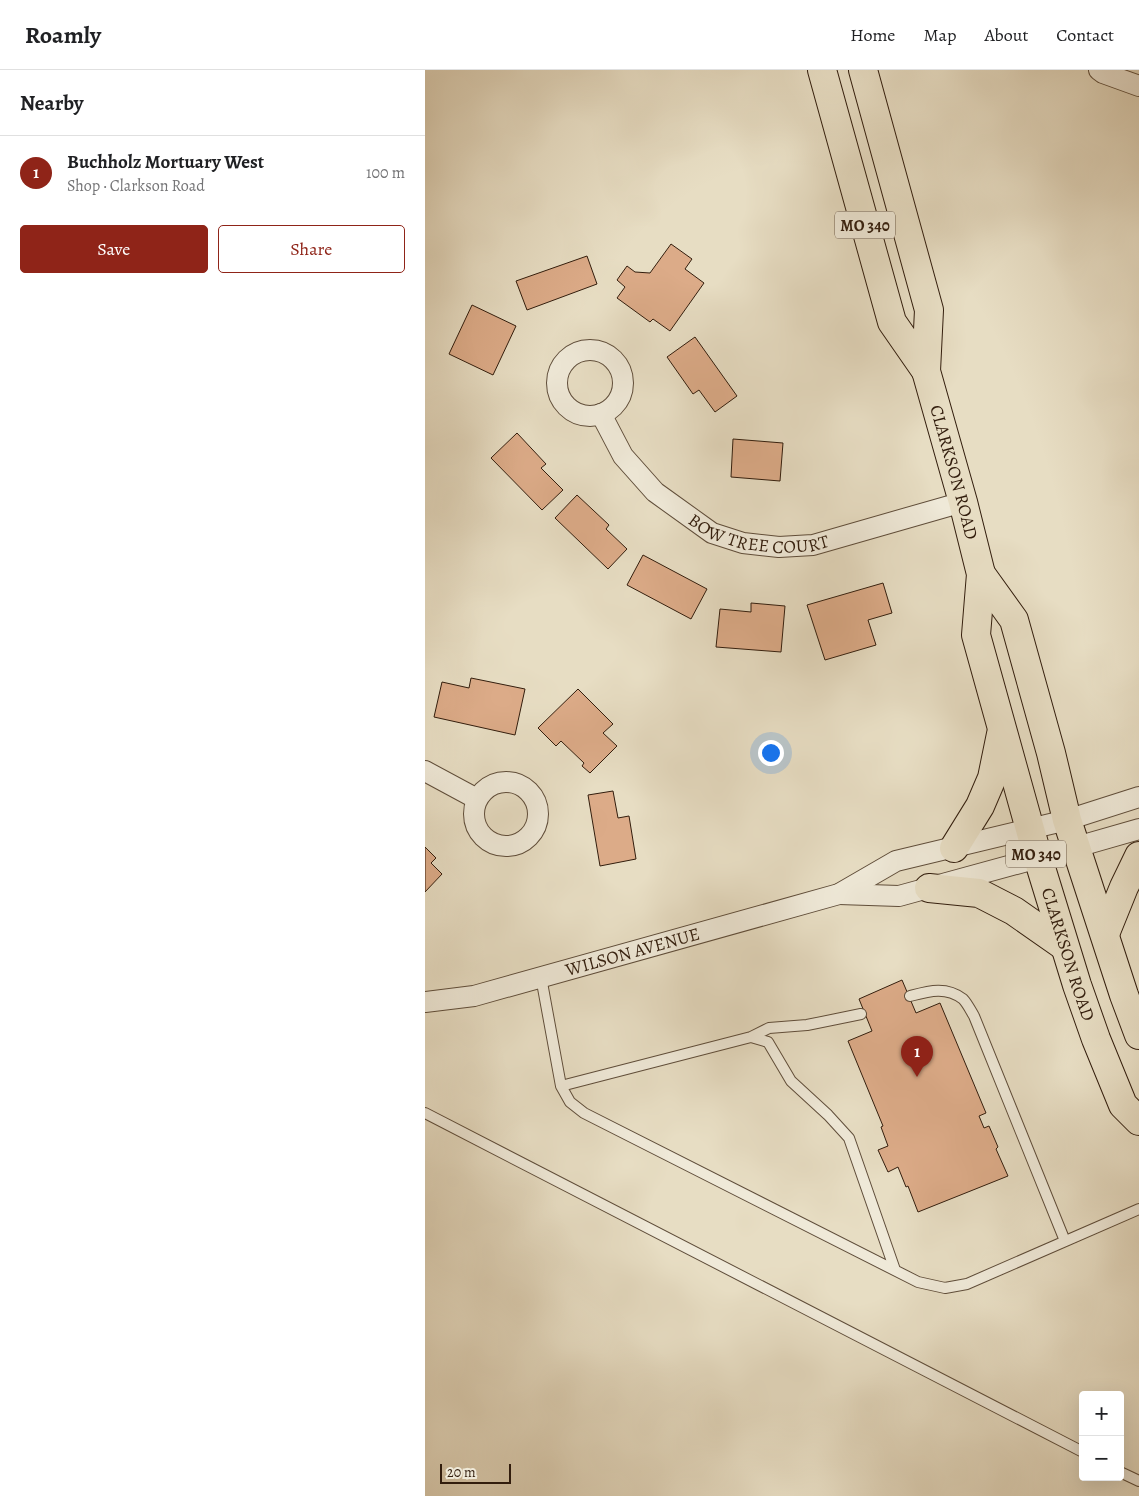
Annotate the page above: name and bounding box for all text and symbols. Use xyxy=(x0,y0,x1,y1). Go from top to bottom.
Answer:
text: Roamly xyxy=(25,19,101,51)
text: Home xyxy=(850,23,895,47)
text: Map xyxy=(923,23,956,47)
text: About xyxy=(984,23,1028,47)
text: Contact xyxy=(1056,23,1114,47)
text: Nearby xyxy=(20,89,83,117)
text: Buchholz Mortuary West xyxy=(67,149,264,175)
text: 1 xyxy=(33,162,39,184)
text: 100 m xyxy=(366,162,405,184)
text: Shop · Clarkson Road xyxy=(67,175,205,197)
road number: MO 340 xyxy=(835,212,895,238)
button: Save xyxy=(20,225,208,273)
button: Share xyxy=(218,225,405,273)
street label: CLARKSON ROAD xyxy=(924,402,984,542)
street label: BOW TREE COURT xyxy=(684,508,832,559)
your location xyxy=(758,740,784,766)
road number: MO 340 xyxy=(1006,841,1066,868)
street label: CLARKSON ROAD xyxy=(1036,885,1101,1024)
street label: WILSON AVENUE xyxy=(562,922,702,982)
pin: 1 xyxy=(901,1036,933,1077)
map controls xyxy=(1079,1391,1124,1481)
button: + xyxy=(1079,1391,1124,1436)
button: − xyxy=(1079,1436,1124,1481)
scale bar xyxy=(440,1461,511,1484)
text: 20 m xyxy=(447,1463,476,1482)

